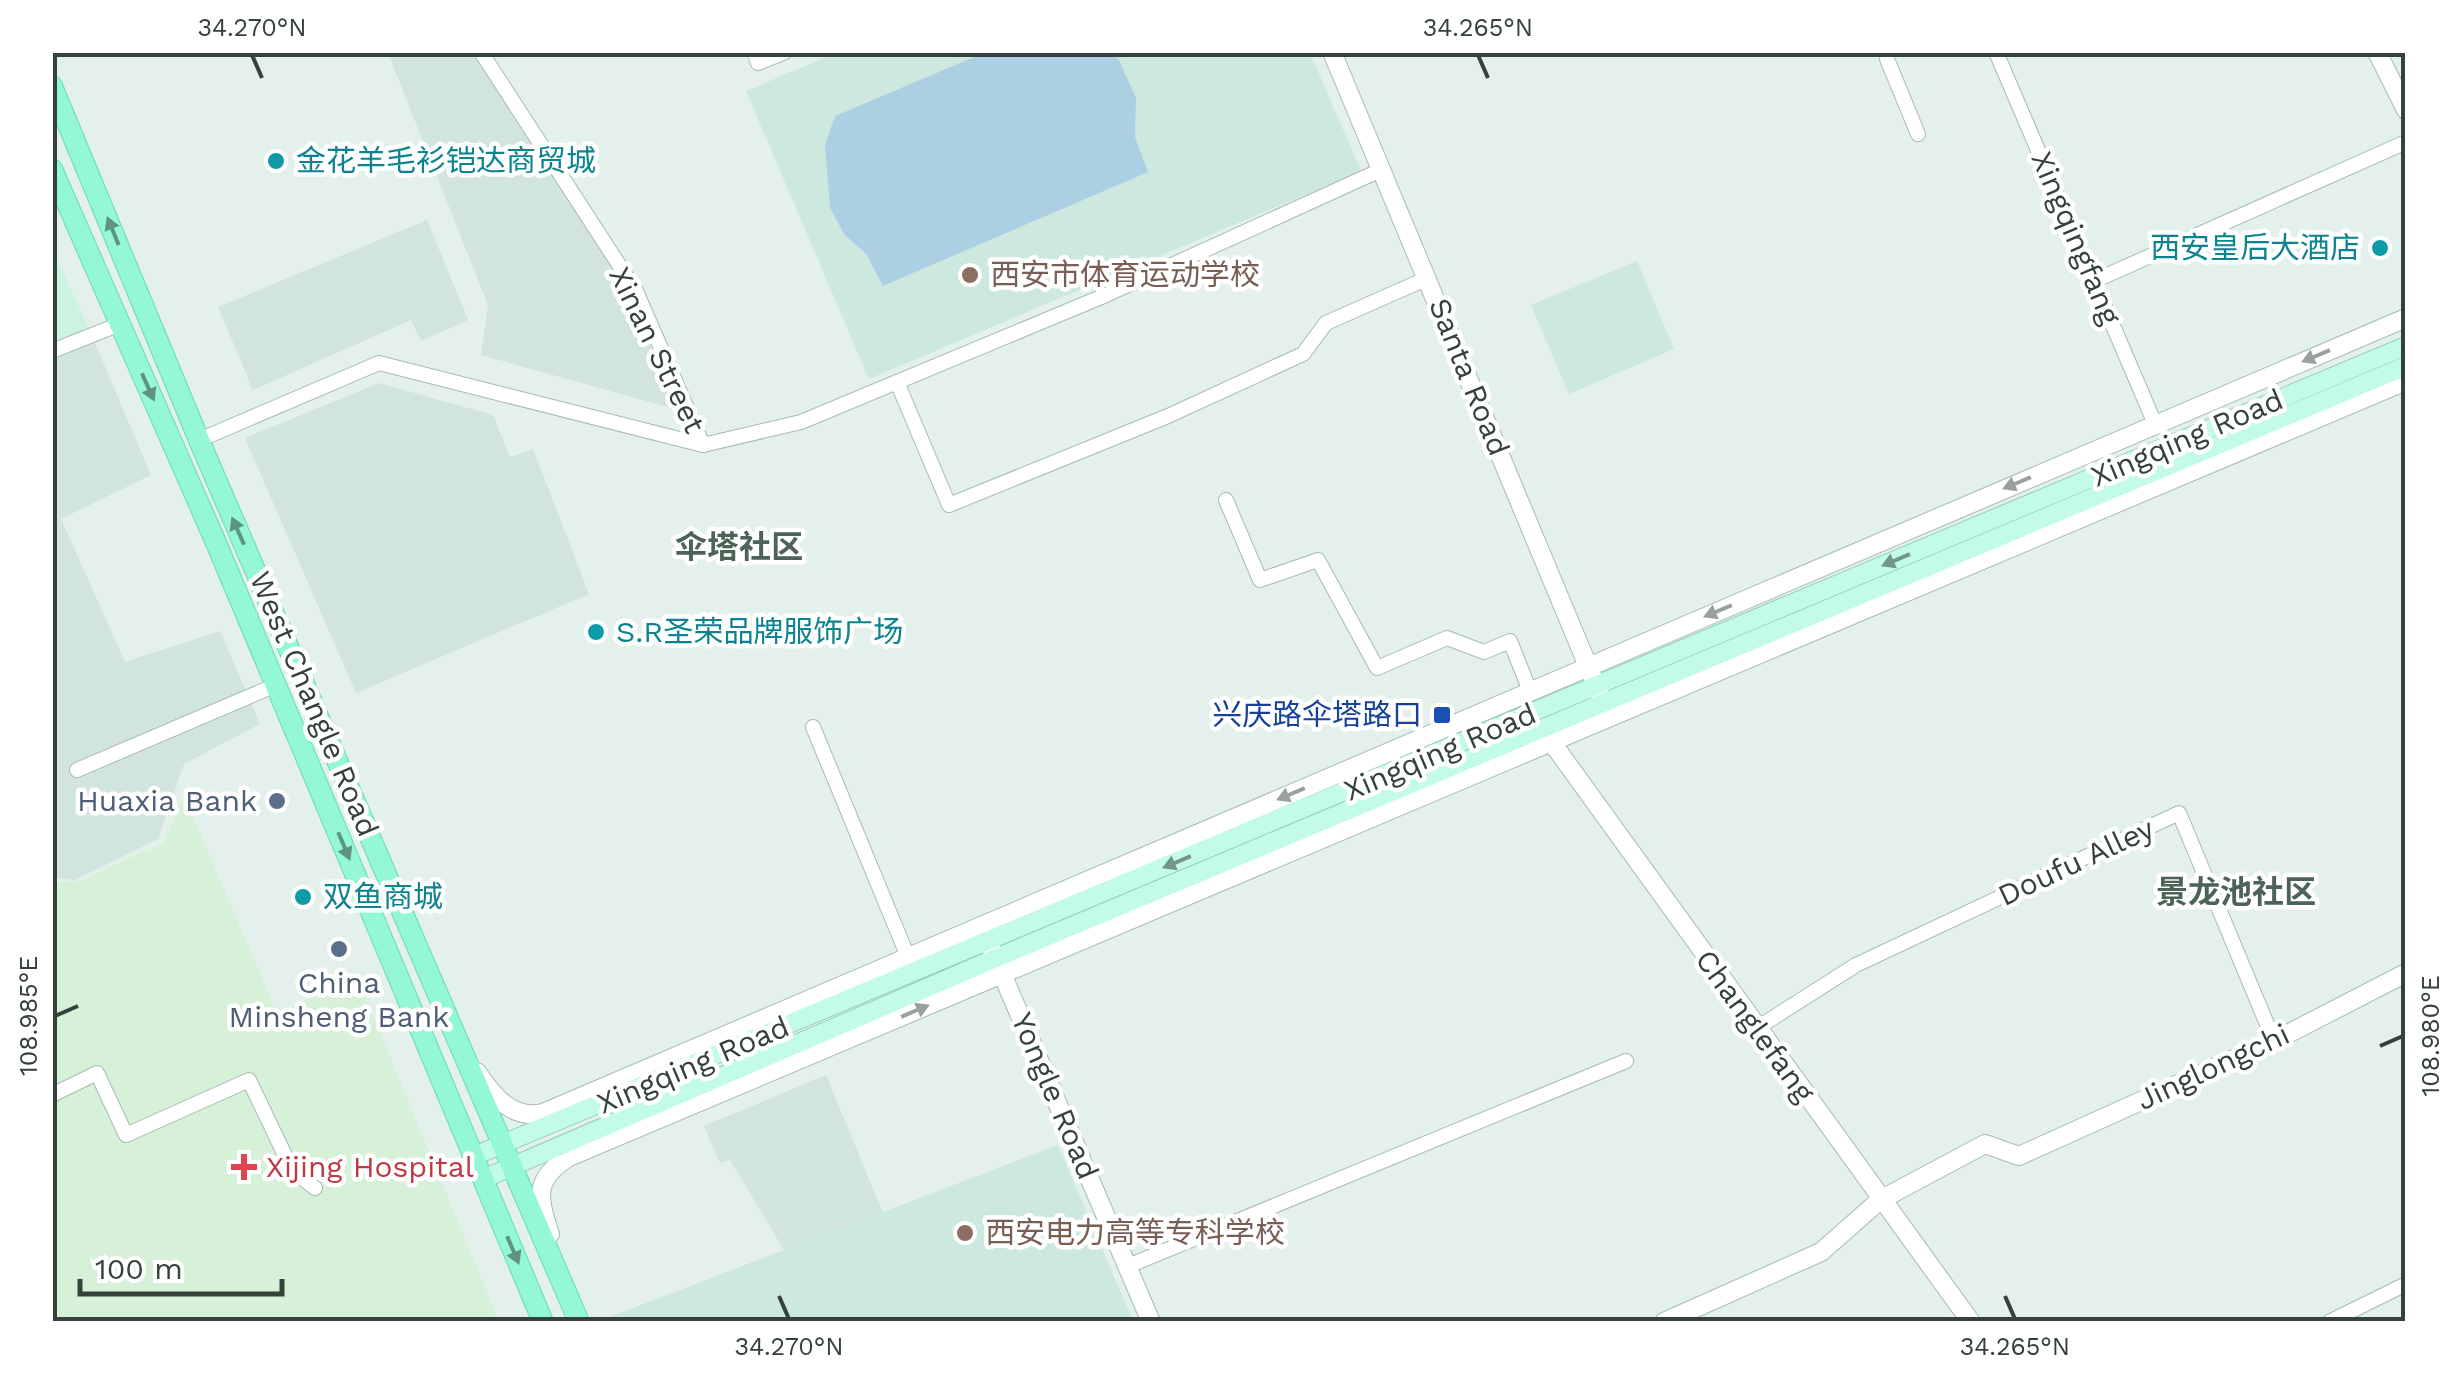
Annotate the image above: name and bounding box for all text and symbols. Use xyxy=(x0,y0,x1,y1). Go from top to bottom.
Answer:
text: 34.270°N xyxy=(197,13,307,42)
text: 34.265°N xyxy=(1423,13,1533,42)
place label: 金花羊毛衫铠达商贸城 xyxy=(296,143,596,178)
street label: Xingqingfang xyxy=(2024,146,2129,329)
marker: 金花羊毛衫铠达商贸城 xyxy=(265,150,287,172)
one-way arrow xyxy=(104,216,120,246)
place label: 西安皇后大酒店 xyxy=(2150,230,2360,265)
marker: 西安皇后大酒店 xyxy=(2369,237,2391,259)
place label: 西安市体育运动学校 xyxy=(990,257,1260,292)
street label: Xinan Street xyxy=(602,261,713,439)
marker: 西安市体育运动学校 xyxy=(959,264,981,286)
street label: Santa Road xyxy=(1422,293,1517,461)
one-way arrow xyxy=(2301,348,2331,364)
one-way arrow xyxy=(140,372,156,402)
street label: Xingqing Road xyxy=(2085,381,2288,494)
one-way arrow xyxy=(2002,476,2032,492)
one-way arrow xyxy=(230,516,246,545)
district label: 伞塔社区 xyxy=(675,528,803,566)
one-way arrow xyxy=(1881,552,1911,568)
street label: West Changle Road xyxy=(243,566,386,842)
one-way arrow xyxy=(1703,603,1733,619)
place label: S.R圣荣品牌服饰广场 xyxy=(616,614,903,649)
marker: S.R圣荣品牌服饰广场 xyxy=(585,621,607,643)
street label: Xingqing Road xyxy=(1338,695,1541,808)
place label: 兴庆路伞塔路口 xyxy=(1212,697,1422,732)
marker: 兴庆路伞塔路口 xyxy=(1431,704,1453,726)
place label: Huaxia Bank xyxy=(77,783,257,818)
one-way arrow xyxy=(1276,786,1305,802)
marker: Huaxia Bank xyxy=(266,790,288,812)
street label: Doufu Alley xyxy=(1992,810,2160,913)
one-way arrow xyxy=(336,832,352,861)
one-way arrow xyxy=(1162,854,1192,870)
district label: 景龙池社区 xyxy=(2156,873,2316,911)
place label: 双鱼商城 xyxy=(323,879,443,914)
marker: 双鱼商城 xyxy=(292,886,314,908)
marker: China Minsheng Bank xyxy=(328,938,350,960)
street label: Changlefang xyxy=(1689,943,1822,1109)
text: 108.985°E xyxy=(14,956,43,1076)
place label: China Minsheng Bank xyxy=(229,965,449,1034)
text: 108.980°E xyxy=(2416,975,2445,1097)
one-way arrow xyxy=(900,1003,930,1019)
street label: Yongle Road xyxy=(1005,1007,1106,1184)
street label: Xingqing Road xyxy=(591,1008,794,1121)
street label: Jinglongchi xyxy=(2131,1016,2295,1117)
place label: Xijing Hospital xyxy=(266,1149,474,1184)
marker: Xijing Hospital xyxy=(231,1154,257,1180)
place label: 西安电力高等专科学校 xyxy=(985,1215,1285,1250)
marker: 西安电力高等专科学校 xyxy=(954,1222,976,1244)
scale bar xyxy=(80,1234,282,1296)
one-way arrow xyxy=(505,1235,521,1265)
text: 100 m xyxy=(95,1251,183,1286)
text: 34.270°N xyxy=(734,1332,844,1361)
text: 34.265°N xyxy=(1960,1332,2070,1361)

